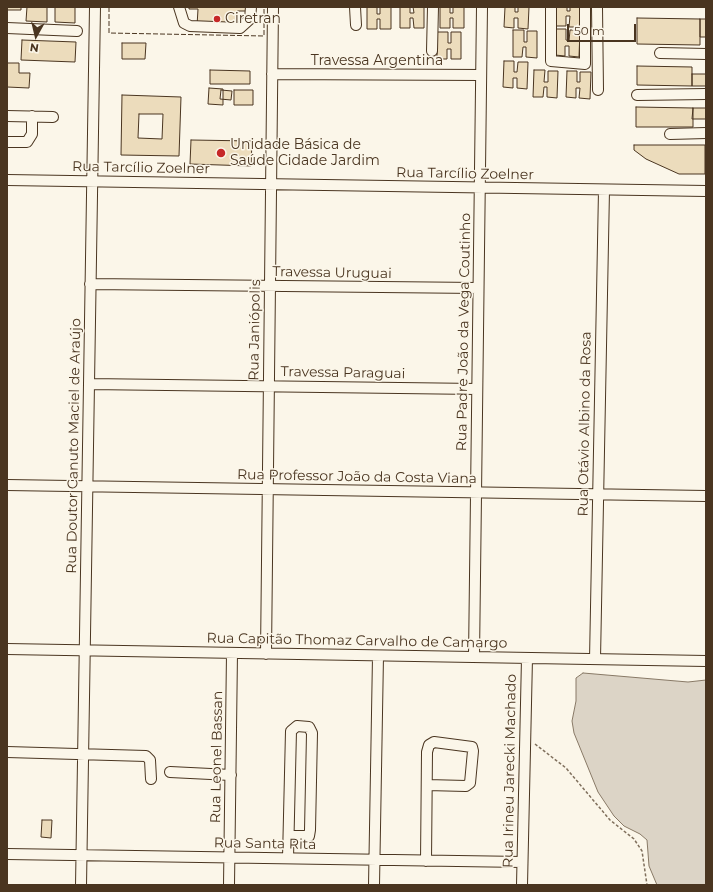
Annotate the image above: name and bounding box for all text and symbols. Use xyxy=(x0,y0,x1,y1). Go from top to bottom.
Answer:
place label: Ciretran xyxy=(225,11,281,27)
marker: Ciretran xyxy=(212,14,222,24)
north arrow xyxy=(16,16,56,56)
scale bar xyxy=(569,16,638,42)
text: 50 m xyxy=(574,23,605,38)
text: N xyxy=(29,40,40,55)
street label: Travessa Argentina xyxy=(311,53,443,69)
place label: Unidade Básica de Saúde Cidade Jardim xyxy=(230,137,380,170)
marker: Unidade Básica de Saúde Cidade Jardim xyxy=(215,147,227,159)
street label: Rua Tarcílio Zoelner xyxy=(72,158,210,178)
street label: Rua Tarcílio Zoelner xyxy=(396,164,534,184)
street label: Rua Padre João da Vega Coutinho xyxy=(454,213,474,451)
street label: Travessa Uruguai xyxy=(272,264,392,282)
street label: Rua Janiópolis xyxy=(246,279,264,381)
street label: Rua Doutor Canuto Maciel de Araújo xyxy=(63,318,85,574)
street label: Rua Otávio Albino da Rosa xyxy=(575,331,595,517)
street label: Travessa Paraguai xyxy=(280,364,406,382)
street label: Rua Professor João da Costa Viana xyxy=(237,467,477,487)
street label: Rua Capitão Thomaz Carvalho de Camargo xyxy=(206,630,508,652)
street label: Rua Irineu Jarecki Machado xyxy=(500,674,520,868)
street label: Rua Leonel Bassan xyxy=(207,691,227,823)
street label: Rua Santa Rita xyxy=(214,835,316,853)

